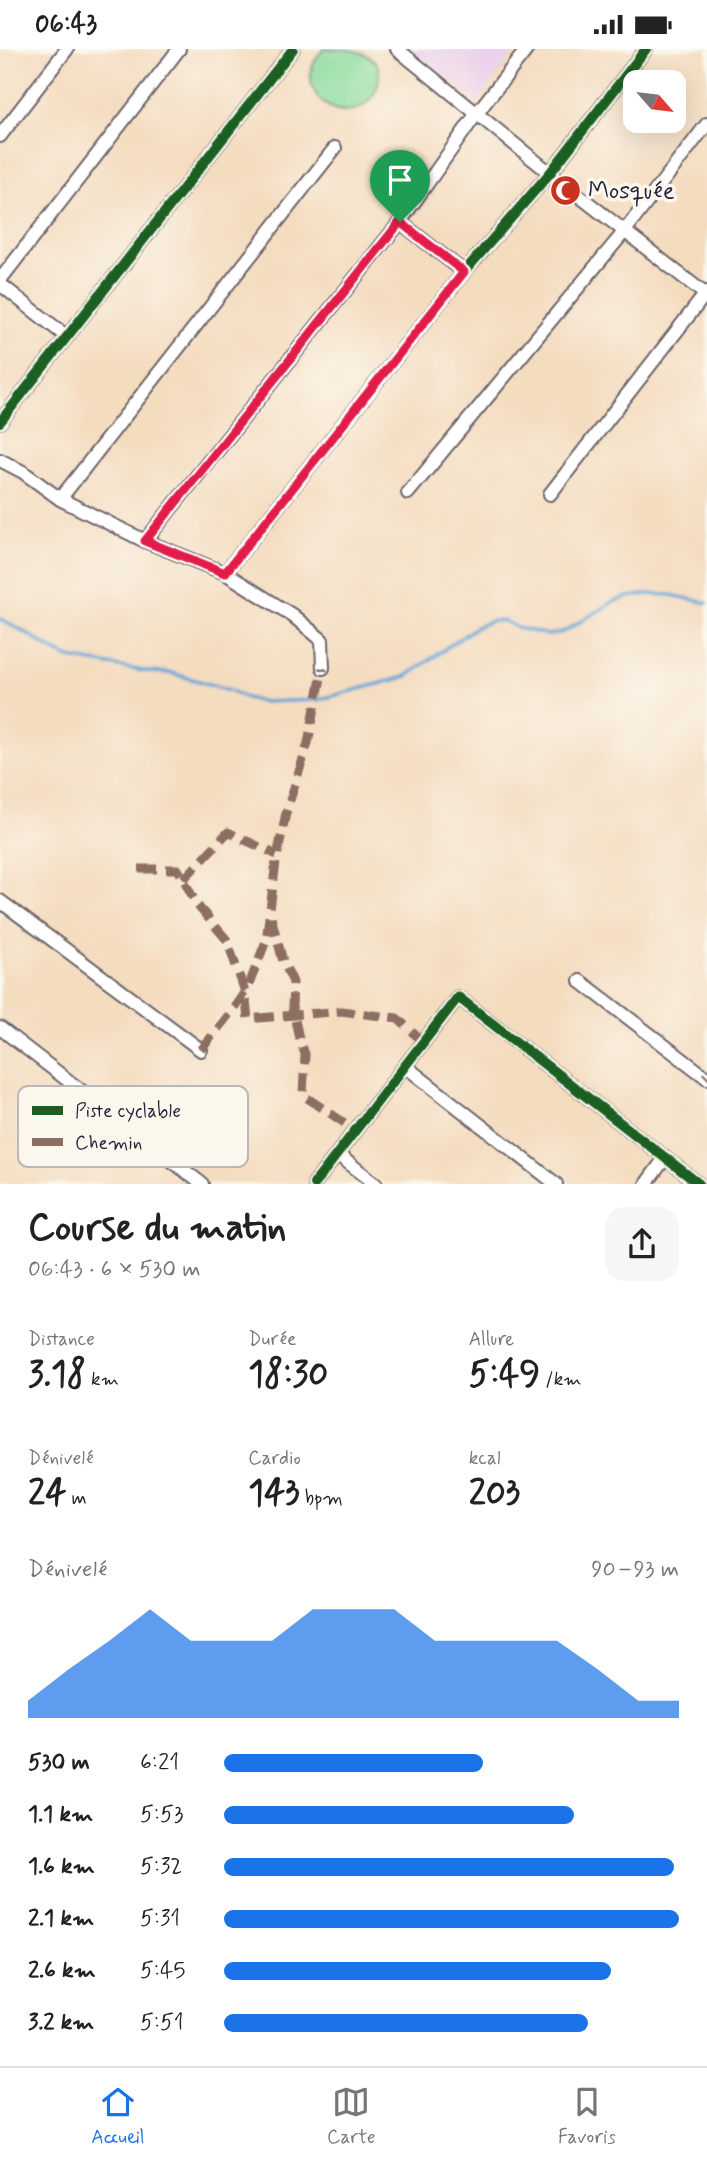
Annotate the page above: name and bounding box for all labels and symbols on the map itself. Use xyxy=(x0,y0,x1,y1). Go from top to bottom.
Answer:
north arrow xyxy=(623,70,686,133)
pin xyxy=(370,150,430,222)
mosque icon: Mosquée xyxy=(548,173,582,207)
place label: Mosquée xyxy=(588,176,675,207)
legend xyxy=(18,1086,248,1167)
text: Piste cyclable xyxy=(75,1099,181,1124)
text: Chemin xyxy=(75,1131,142,1156)

